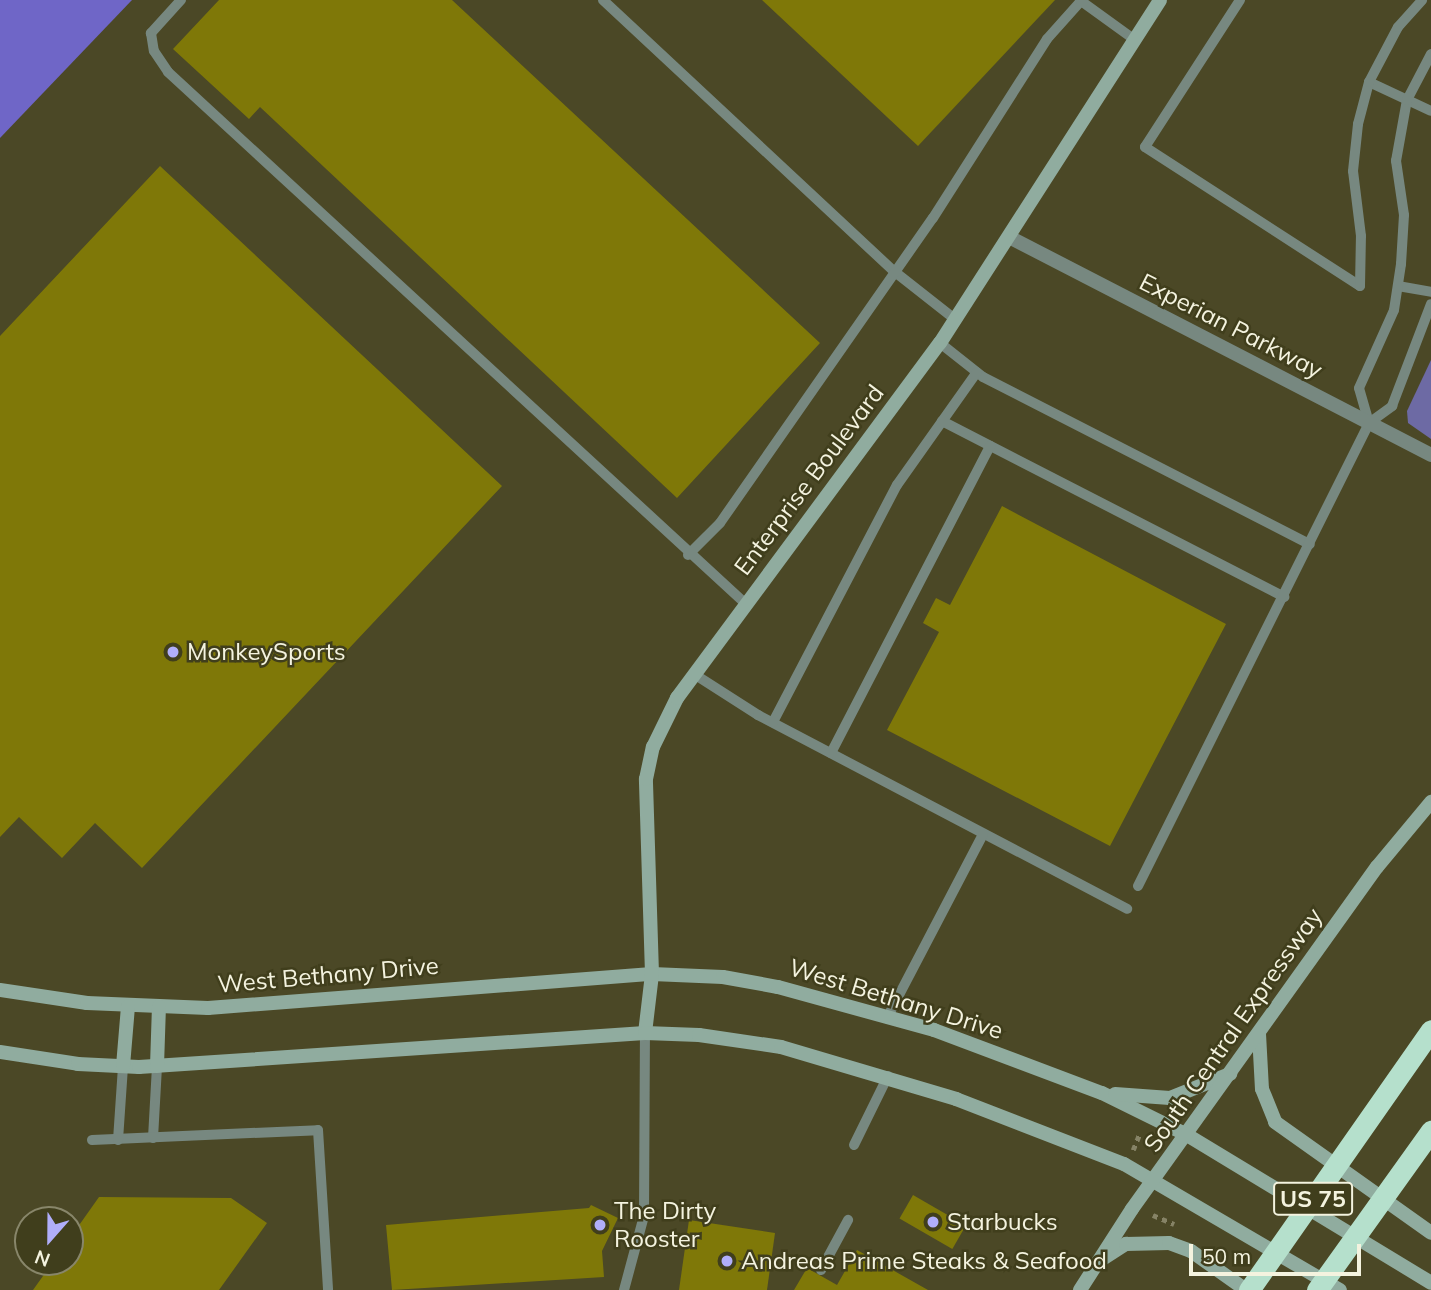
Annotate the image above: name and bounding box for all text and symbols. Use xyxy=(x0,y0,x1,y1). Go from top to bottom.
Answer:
street label: Experian Parkway xyxy=(1135,267,1327,385)
street label: Enterprise Boulevard xyxy=(728,379,890,581)
place label: MonkeySports xyxy=(187,638,346,666)
marker: MonkeySports xyxy=(165,644,181,660)
street label: South Central Expressway xyxy=(1138,902,1328,1158)
street label: West Bethany Drive xyxy=(216,951,440,999)
street label: West Bethany Drive xyxy=(786,953,1006,1045)
road number: US 75 xyxy=(1273,1180,1353,1218)
place label: The Dirty Rooster xyxy=(614,1197,716,1253)
north arrow xyxy=(14,1206,84,1276)
place label: Starbucks xyxy=(947,1208,1058,1236)
marker: Starbucks xyxy=(925,1214,941,1230)
marker: The Dirty Rooster xyxy=(592,1217,608,1233)
scale bar xyxy=(1193,1230,1364,1274)
text: 50 m xyxy=(1202,1243,1251,1269)
text: N xyxy=(31,1245,53,1273)
place label: Andreas Prime Steaks & Seafood xyxy=(741,1247,1107,1275)
marker: Andreas Prime Steaks & Seafood xyxy=(719,1253,735,1269)

